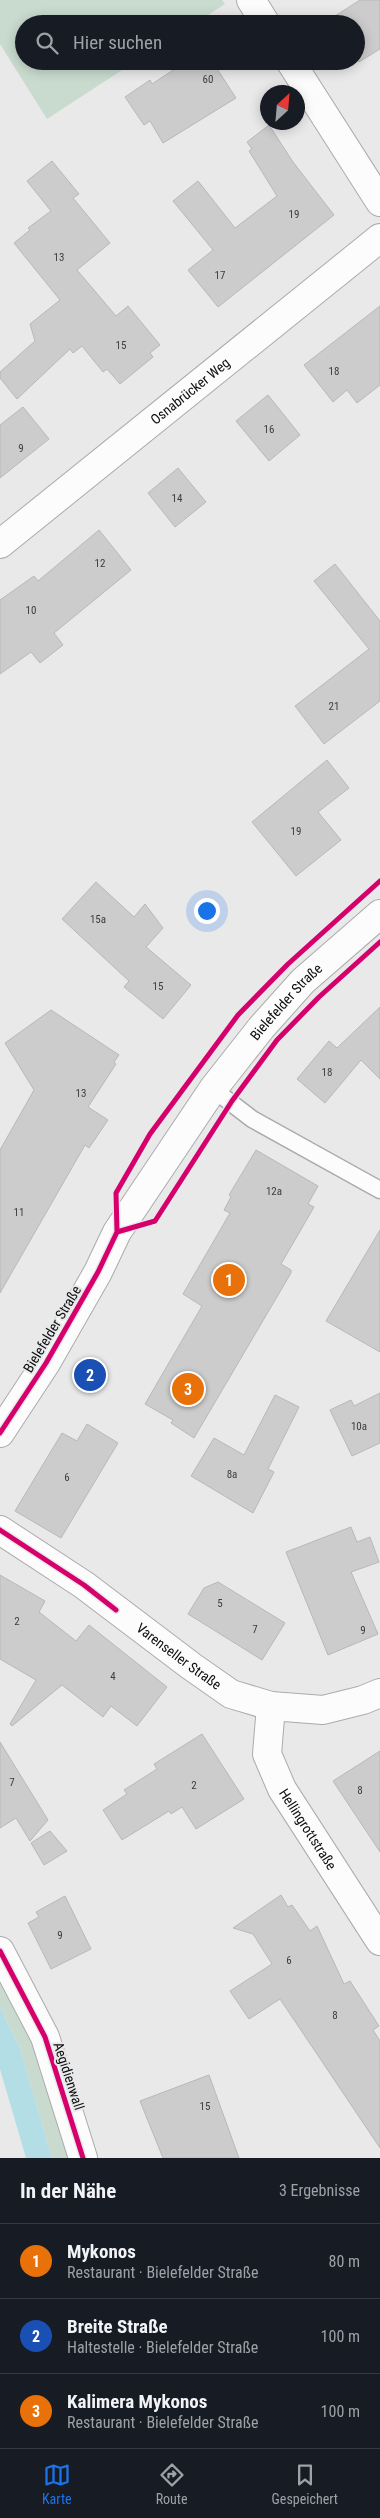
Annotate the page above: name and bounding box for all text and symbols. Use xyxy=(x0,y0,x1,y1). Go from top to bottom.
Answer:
search box xyxy=(15,15,365,70)
icon: search xyxy=(33,29,61,57)
text: Hier suchen xyxy=(73,31,162,54)
house number: 60 xyxy=(203,73,213,86)
north arrow xyxy=(260,85,305,130)
house number: 19 xyxy=(289,208,299,221)
house number: 13 xyxy=(54,251,64,264)
house number: 17 xyxy=(215,269,225,282)
house number: 15 xyxy=(116,339,126,352)
street label: Osnabrücker Weg xyxy=(147,354,233,428)
house number: 18 xyxy=(329,365,339,378)
house number: 16 xyxy=(264,423,274,436)
house number: 9 xyxy=(18,442,24,455)
house number: 14 xyxy=(172,492,183,505)
house number: 12 xyxy=(95,557,105,570)
house number: 10 xyxy=(26,604,36,617)
house number: 21 xyxy=(329,700,339,713)
house number: 19 xyxy=(291,825,301,838)
your location xyxy=(194,898,220,924)
house number: 15a xyxy=(90,913,106,926)
street label: Bielefelder Straße xyxy=(247,960,325,1043)
house number: 15 xyxy=(153,980,163,993)
house number: 18 xyxy=(322,1066,332,1079)
house number: 13 xyxy=(76,1087,86,1100)
house number: 12a xyxy=(266,1185,282,1198)
house number: 11 xyxy=(14,1206,24,1219)
pin: 1 xyxy=(213,1261,245,1299)
street label: Bielefelder Straße xyxy=(20,1282,84,1375)
pin: 2 xyxy=(74,1356,106,1394)
pin: 3 xyxy=(172,1370,204,1408)
house number: 10a xyxy=(351,1420,367,1433)
house number: 8a xyxy=(227,1468,237,1481)
house number: 6 xyxy=(64,1471,70,1484)
house number: 5 xyxy=(217,1597,223,1610)
house number: 2 xyxy=(14,1615,20,1628)
street label: Varenseller Straße xyxy=(133,1620,225,1693)
house number: 7 xyxy=(252,1623,258,1636)
house number: 9 xyxy=(360,1624,366,1637)
house number: 4 xyxy=(110,1670,116,1683)
house number: 7 xyxy=(9,1776,15,1789)
house number: 2 xyxy=(191,1779,197,1792)
house number: 8 xyxy=(357,1784,363,1797)
street label: Hellingrottstraße xyxy=(276,1786,340,1873)
house number: 9 xyxy=(57,1929,63,1942)
house number: 6 xyxy=(286,1954,292,1967)
house number: 8 xyxy=(332,2009,338,2022)
street label: Aegidienwall xyxy=(50,2040,88,2112)
house number: 15 xyxy=(200,2100,210,2113)
text: In der Nähe xyxy=(20,2179,116,2203)
text: 3 Ergebnisse xyxy=(279,2181,360,2200)
text: Mykonos xyxy=(67,2240,136,2263)
text: 1 xyxy=(32,2252,40,2271)
text: 80 m xyxy=(328,2252,360,2271)
text: Restaurant · Bielefelder Straße xyxy=(67,2263,259,2282)
text: Breite Straße xyxy=(67,2315,168,2338)
text: 2 xyxy=(32,2327,40,2346)
text: 100 m xyxy=(321,2327,360,2346)
text: Haltestelle · Bielefelder Straße xyxy=(67,2338,258,2357)
text: Kalimera Mykonos xyxy=(67,2390,207,2413)
text: 3 xyxy=(32,2402,40,2421)
text: 100 m xyxy=(321,2402,360,2421)
text: Restaurant · Bielefelder Straße xyxy=(67,2413,259,2432)
tab: Karte xyxy=(42,2461,72,2507)
tab: Route xyxy=(156,2461,188,2507)
tab: Gespeichert xyxy=(272,2461,338,2507)

